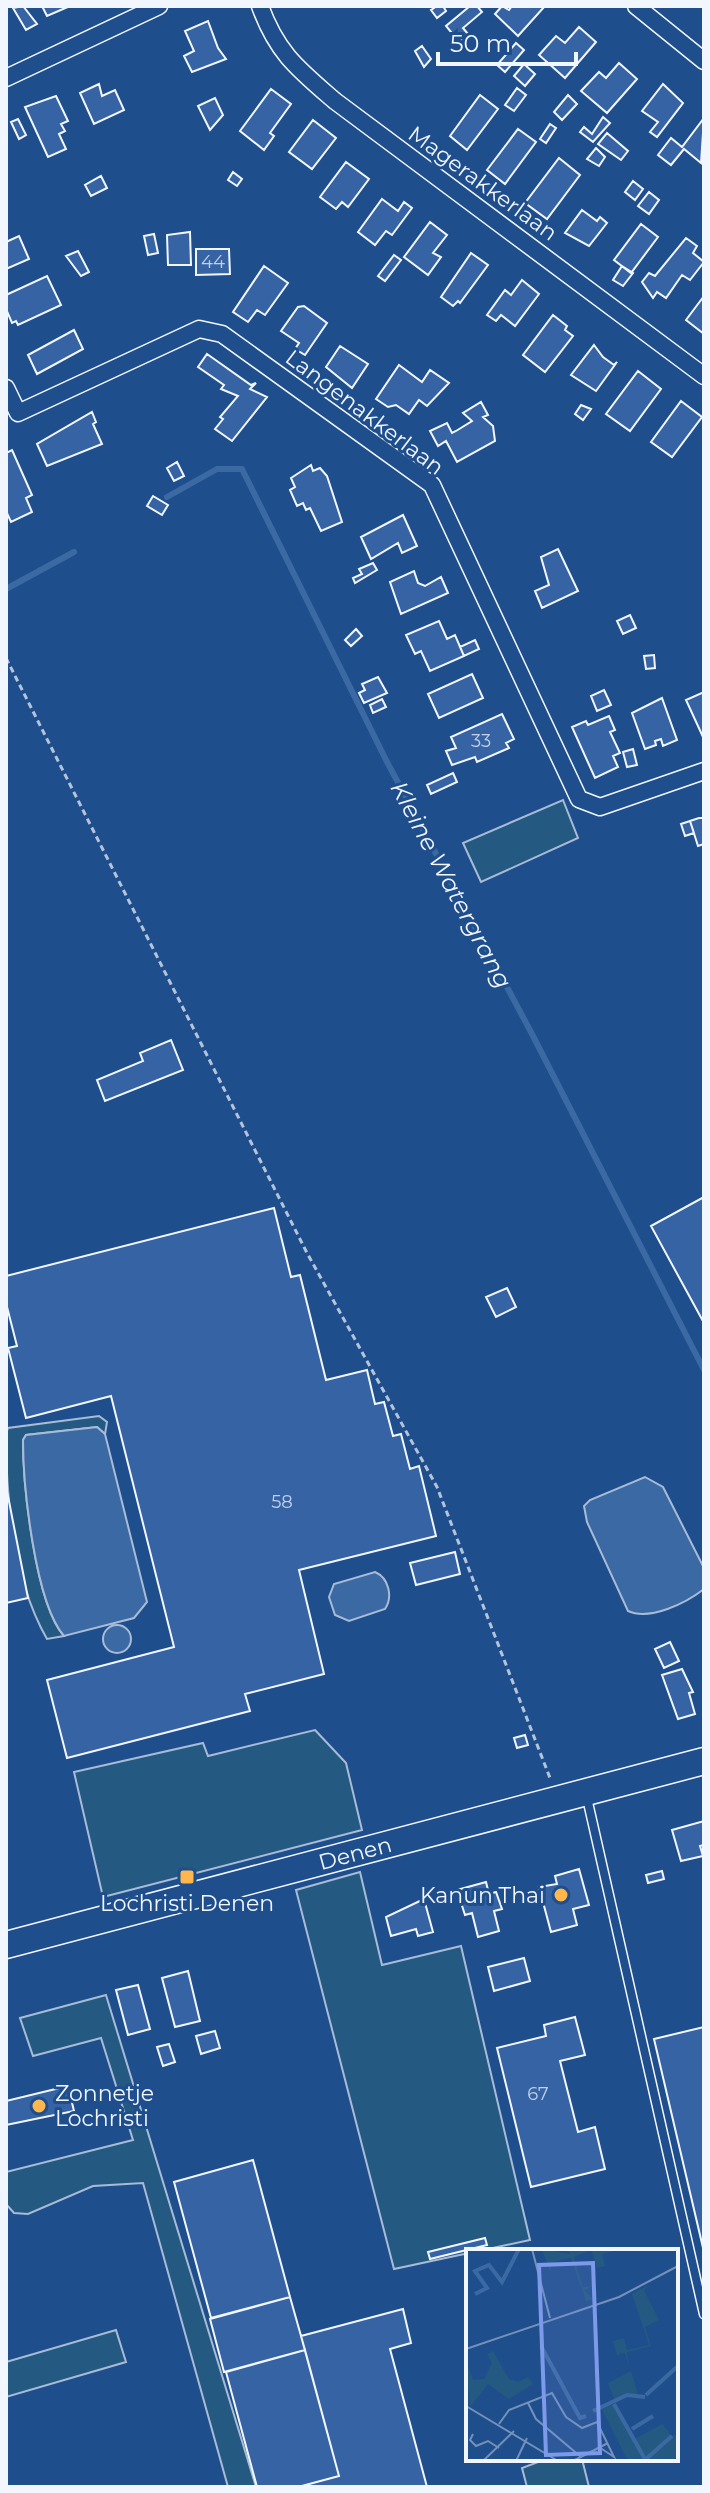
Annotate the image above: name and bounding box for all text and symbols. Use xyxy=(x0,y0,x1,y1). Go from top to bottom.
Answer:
scale bar xyxy=(438,16,576,66)
text: 50 m xyxy=(450,29,511,58)
street label: Magerakkerlaan xyxy=(403,120,563,247)
house number: 44 xyxy=(201,251,225,273)
street label: Langenakkerlaan xyxy=(280,344,449,481)
house number: 33 xyxy=(471,730,491,752)
water label: Kleine Watergrang xyxy=(385,776,518,993)
house number: 58 xyxy=(271,1491,293,1513)
street label: Denen xyxy=(316,1831,395,1876)
marker: Lochristi Denen xyxy=(178,1868,196,1886)
place label: Kanun Thai xyxy=(420,1882,545,1909)
marker: Kanun Thai xyxy=(552,1886,570,1904)
place label: Lochristi Denen xyxy=(100,1890,274,1917)
place label: Zonnetje Lochristi xyxy=(55,2080,154,2132)
house number: 67 xyxy=(527,2083,549,2105)
marker: Zonnetje Lochristi xyxy=(30,2097,48,2115)
inset map xyxy=(466,2249,678,2461)

